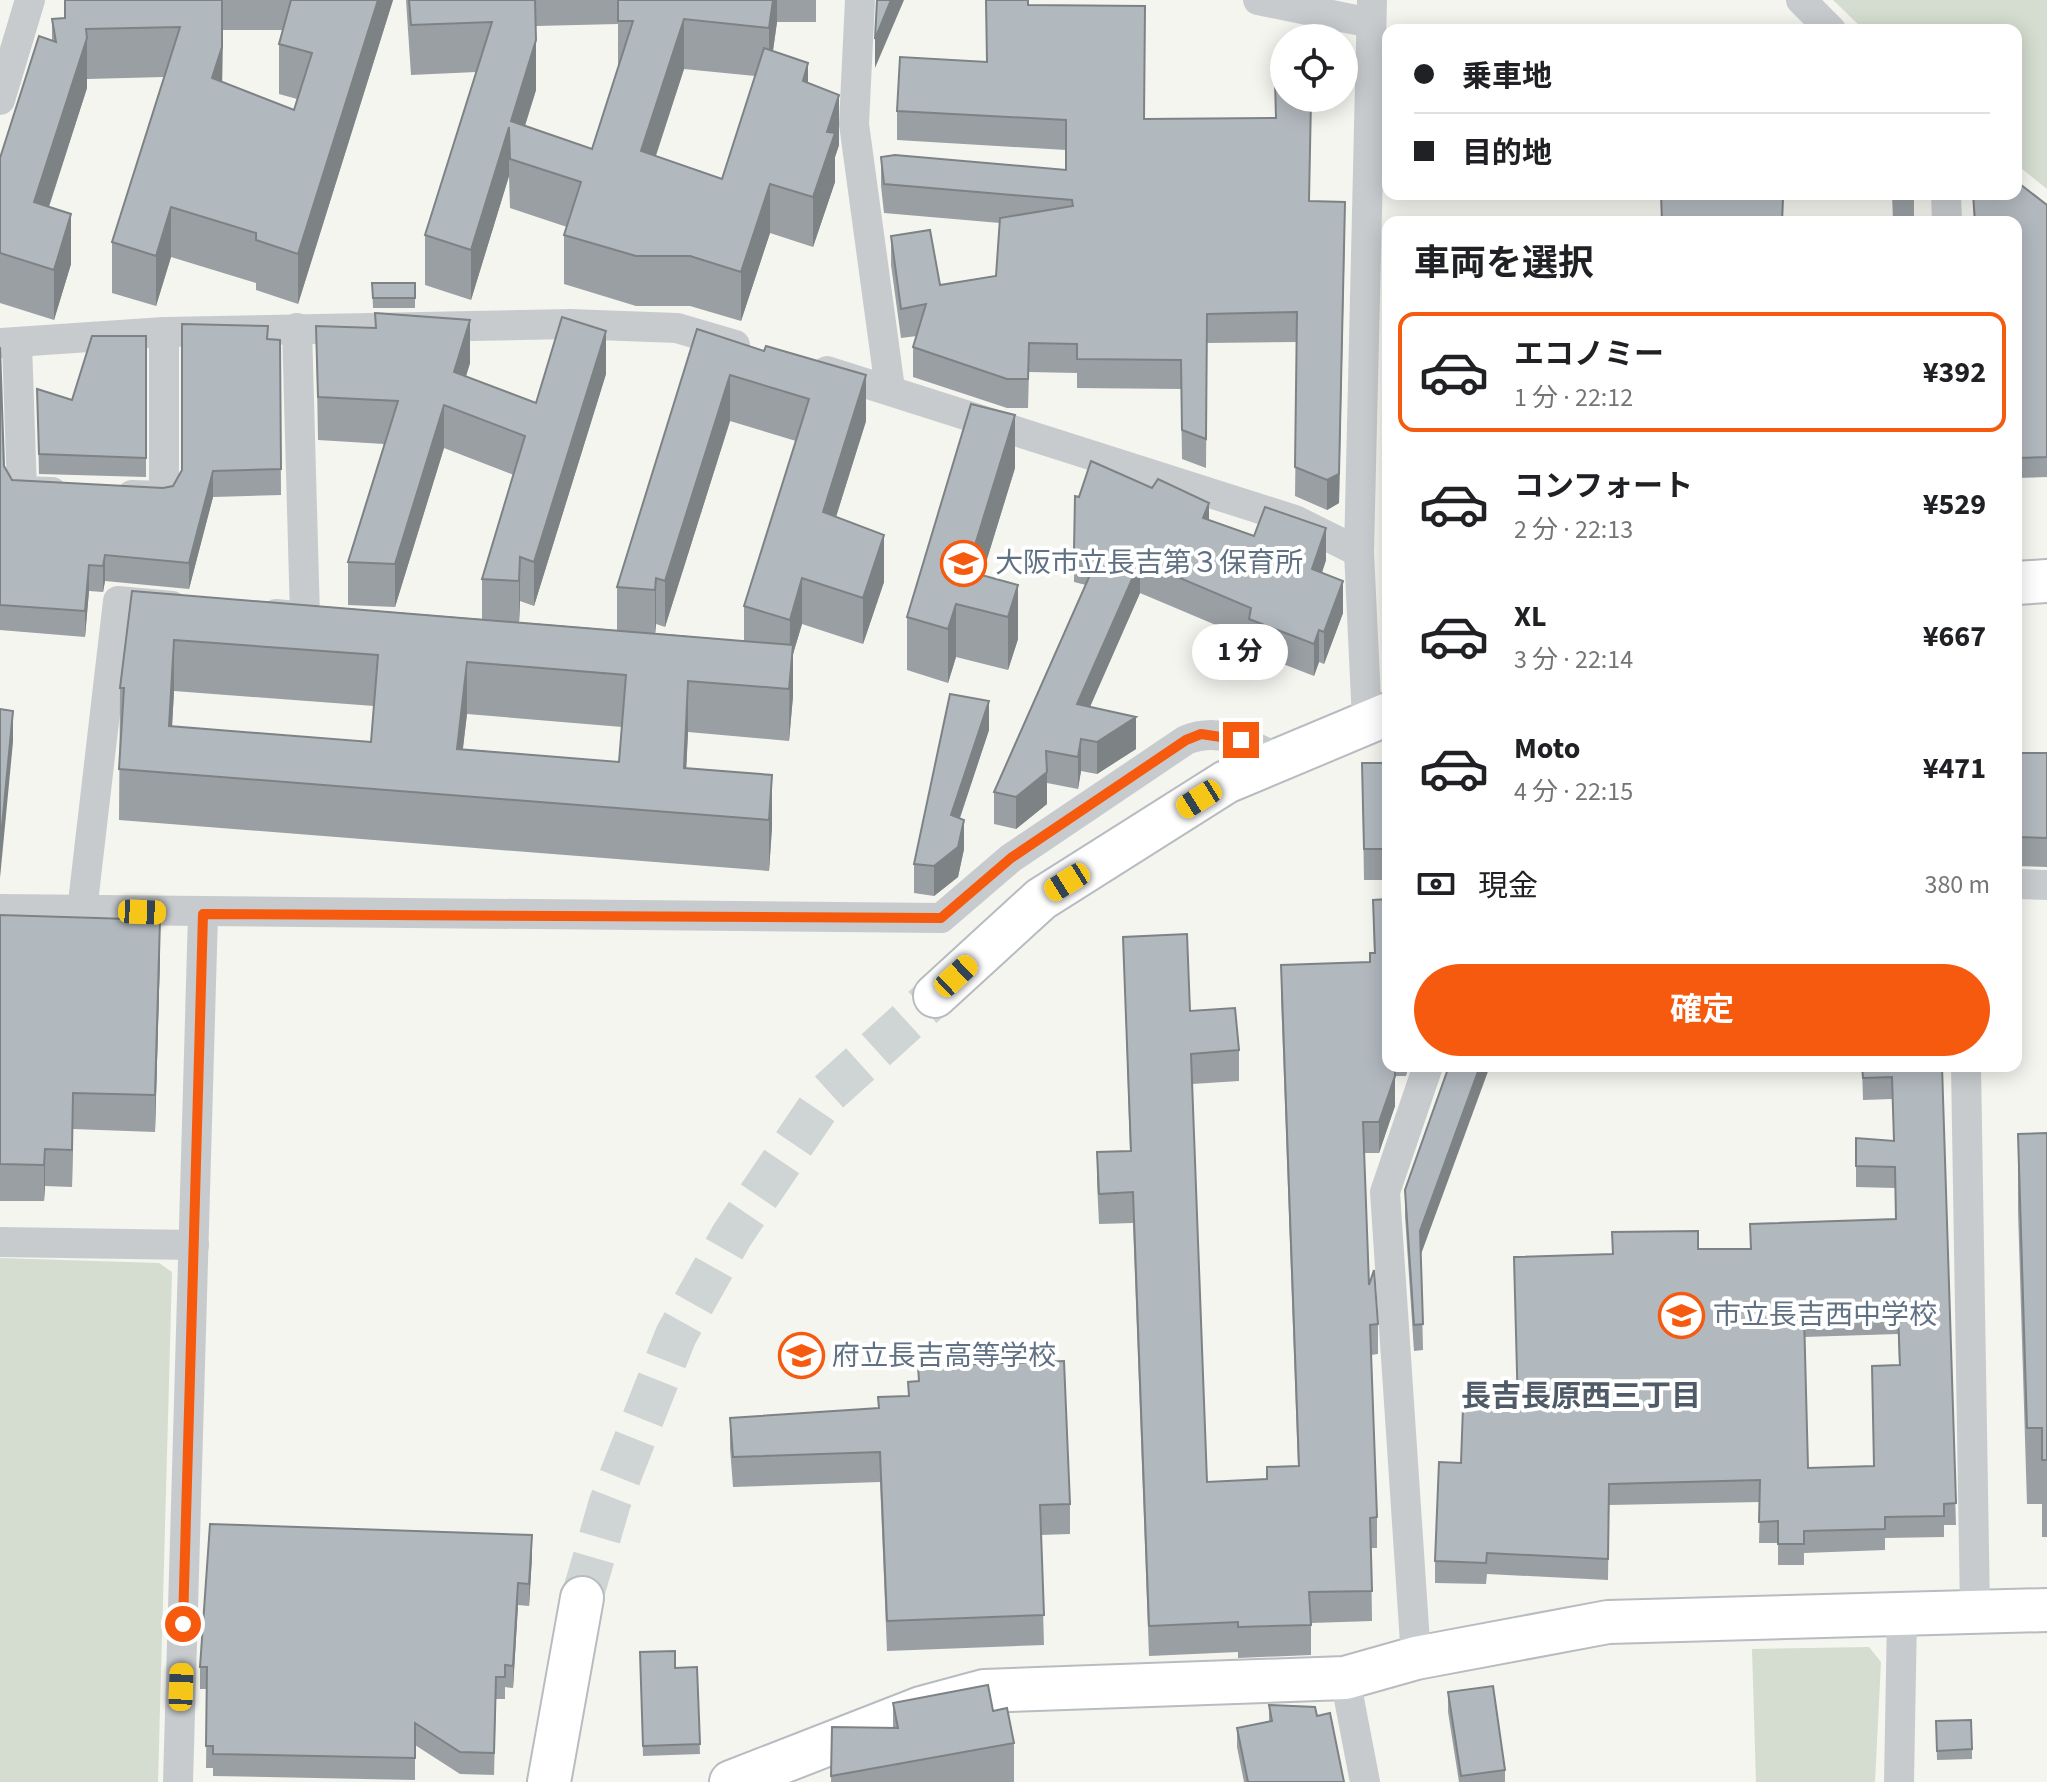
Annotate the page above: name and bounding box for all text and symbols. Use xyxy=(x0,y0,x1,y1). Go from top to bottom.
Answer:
map controls xyxy=(1270,24,1358,112)
button: locate xyxy=(1270,24,1358,112)
text: 乗車地 xyxy=(1462,55,1552,98)
text: 目的地 xyxy=(1462,132,1552,175)
text: 車両を選択 xyxy=(1414,238,1594,289)
text: エコノミー xyxy=(1514,333,1664,376)
icon: car xyxy=(1418,336,1490,408)
text: ¥392 xyxy=(1923,351,1986,394)
text: 1 分 · 22:12 xyxy=(1514,379,1633,416)
text: コンフォート xyxy=(1514,465,1693,508)
icon: car xyxy=(1418,468,1490,540)
text: ¥529 xyxy=(1923,483,1986,526)
text: 2 分 · 22:13 xyxy=(1514,511,1633,548)
school or university icon: 大阪市立長吉第３保育所 xyxy=(940,539,988,587)
place label: 大阪市立長吉第３保育所 xyxy=(995,543,1303,583)
text: XL xyxy=(1514,595,1547,638)
icon: car xyxy=(1418,600,1490,672)
text: ¥667 xyxy=(1923,615,1986,658)
callout: 1 分 xyxy=(1193,624,1289,680)
text: 1 分 xyxy=(1218,633,1262,670)
text: 3 分 · 22:14 xyxy=(1514,641,1633,678)
route end xyxy=(1223,722,1259,758)
text: Moto xyxy=(1514,727,1580,770)
icon: car xyxy=(1418,732,1490,804)
text: ¥471 xyxy=(1923,747,1986,790)
text: 4 分 · 22:15 xyxy=(1514,773,1633,810)
car xyxy=(1172,776,1226,822)
car xyxy=(1040,859,1094,905)
icon: cash xyxy=(1414,862,1458,906)
text: 現金 xyxy=(1478,865,1538,908)
text: 380 m xyxy=(1924,866,1990,903)
car xyxy=(118,899,166,925)
car xyxy=(930,951,982,1001)
button: 確定 xyxy=(1414,964,1990,1056)
school or university icon: 市立長吉西中学校 xyxy=(1658,1291,1706,1339)
place label: 市立長吉西中学校 xyxy=(1713,1295,1937,1335)
school or university icon: 府立長吉高等学校 xyxy=(777,1332,825,1380)
place label: 府立長吉高等学校 xyxy=(832,1336,1056,1376)
district label: 長吉長原西三丁目 xyxy=(1461,1375,1701,1418)
route start xyxy=(165,1606,201,1642)
car xyxy=(168,1663,194,1711)

